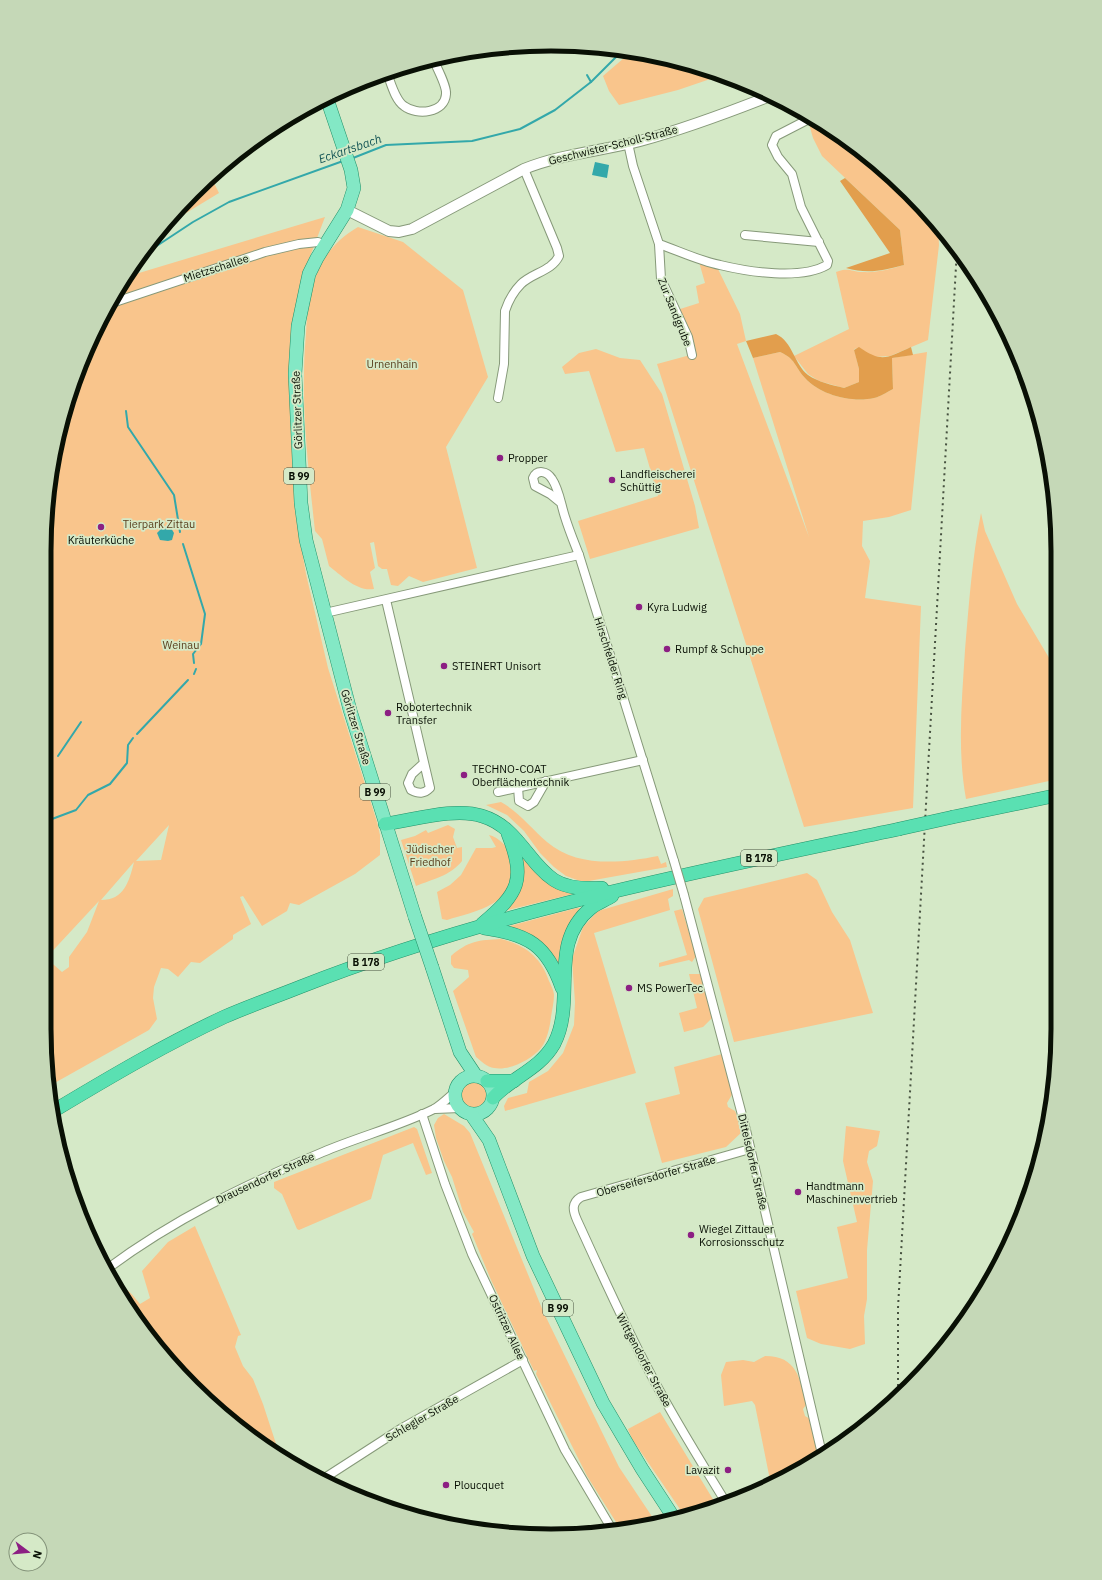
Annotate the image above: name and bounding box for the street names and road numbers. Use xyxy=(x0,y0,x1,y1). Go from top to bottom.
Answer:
street label: Geschwister-Scholl-Straße xyxy=(547,122,679,168)
street label: Mietzschallee xyxy=(182,251,250,285)
street label: Zur Sandgrube xyxy=(655,276,695,348)
street label: Görlitzer Straße xyxy=(289,371,305,449)
road number: B 99 xyxy=(284,468,314,484)
street label: Hirschfelder Ring xyxy=(591,615,631,701)
street label: Görlitzer Straße xyxy=(338,688,374,766)
road number: B 99 xyxy=(360,784,390,800)
road number: B 178 xyxy=(741,850,777,866)
road number: B 178 xyxy=(348,954,384,970)
street label: Dittelsdorfer Straße xyxy=(735,1113,771,1211)
street label: Drausendorfer Straße xyxy=(213,1149,317,1207)
street label: Oberseifersdorfer Straße xyxy=(595,1152,717,1200)
street label: Ostritzer Allee xyxy=(486,1292,528,1362)
road number: B 99 xyxy=(543,1300,573,1316)
street label: Wittgendorfer Straße xyxy=(613,1311,675,1409)
street label: Schlegler Straße xyxy=(383,1391,461,1445)

